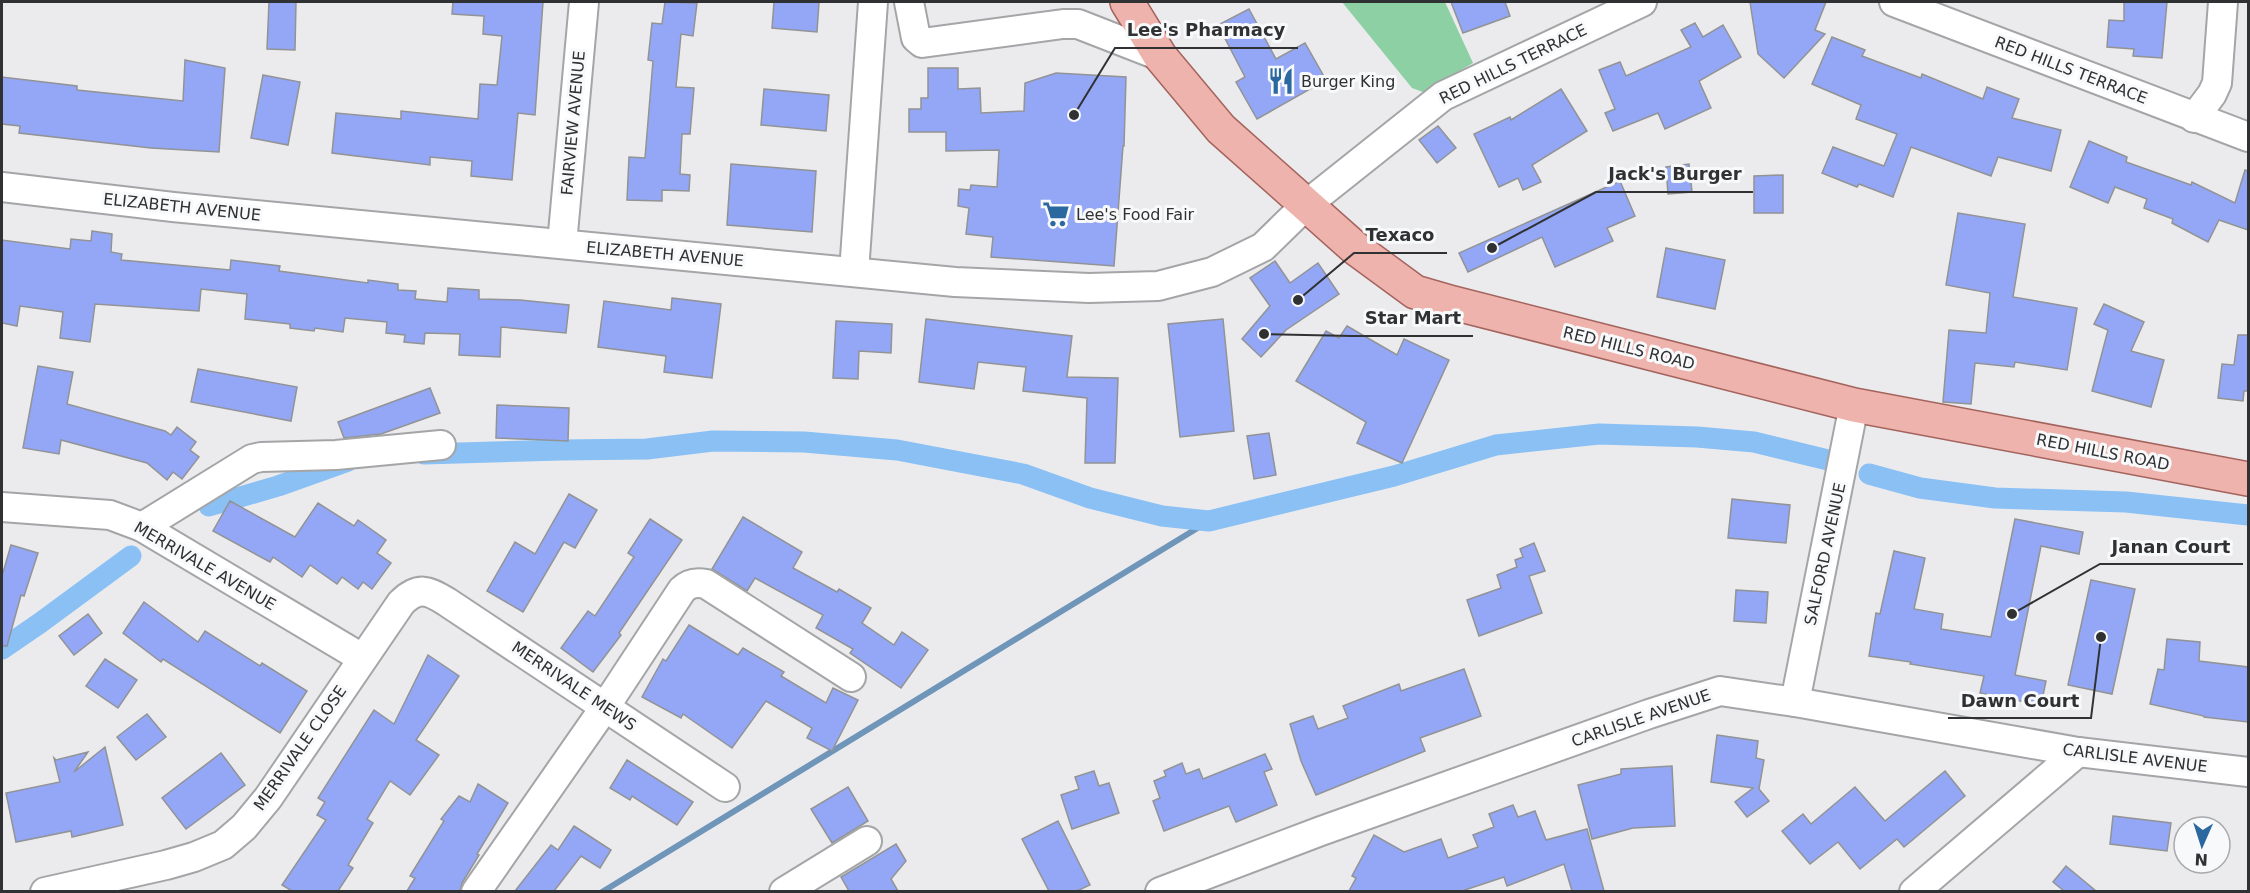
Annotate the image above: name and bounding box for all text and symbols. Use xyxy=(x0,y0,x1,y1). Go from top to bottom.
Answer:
callout: Lee's Pharmacy xyxy=(1115,12,1298,48)
text: Lee's Pharmacy xyxy=(1127,19,1286,40)
street label: RED HILLS TERRACE xyxy=(1436,20,1590,108)
street label: RED HILLS TERRACE xyxy=(1992,32,2150,108)
street label: FAIRVIEW AVENUE xyxy=(557,50,589,196)
restaurant icon: Burger King xyxy=(1266,66,1296,96)
place label: Burger King xyxy=(1301,72,1395,91)
callout: Jack's Burger xyxy=(1596,156,1753,192)
text: Jack's Burger xyxy=(1606,163,1742,184)
street label: ELIZABETH AVENUE xyxy=(102,189,262,225)
supermarket icon: Lee's Food Fair xyxy=(1041,199,1071,229)
place label: Lee's Food Fair xyxy=(1076,205,1195,224)
callout: Texaco xyxy=(1354,217,1447,253)
text: Texaco xyxy=(1366,224,1434,245)
street label: ELIZABETH AVENUE xyxy=(585,238,745,270)
callout: Star Mart xyxy=(1352,300,1473,336)
text: Star Mart xyxy=(1365,307,1462,328)
street label: RED HILLS ROAD xyxy=(1561,322,1697,374)
street label: RED HILLS ROAD xyxy=(2035,430,2171,474)
street label: SALFORD AVENUE xyxy=(1801,481,1849,627)
street label: MERRIVALE AVENUE xyxy=(131,518,279,614)
callout: Janan Court xyxy=(2100,528,2243,564)
text: Janan Court xyxy=(2110,536,2231,557)
street label: MERRIVALE MEWS xyxy=(508,637,640,735)
street label: MERRIVALE CLOSE xyxy=(250,682,350,814)
callout: Dawn Court xyxy=(1948,682,2091,718)
street label: CARLISLE AVENUE xyxy=(1569,685,1713,751)
text: Dawn Court xyxy=(1961,690,2080,711)
street label: CARLISLE AVENUE xyxy=(2061,740,2209,776)
north arrow xyxy=(2172,815,2232,875)
text: N xyxy=(2194,850,2208,869)

